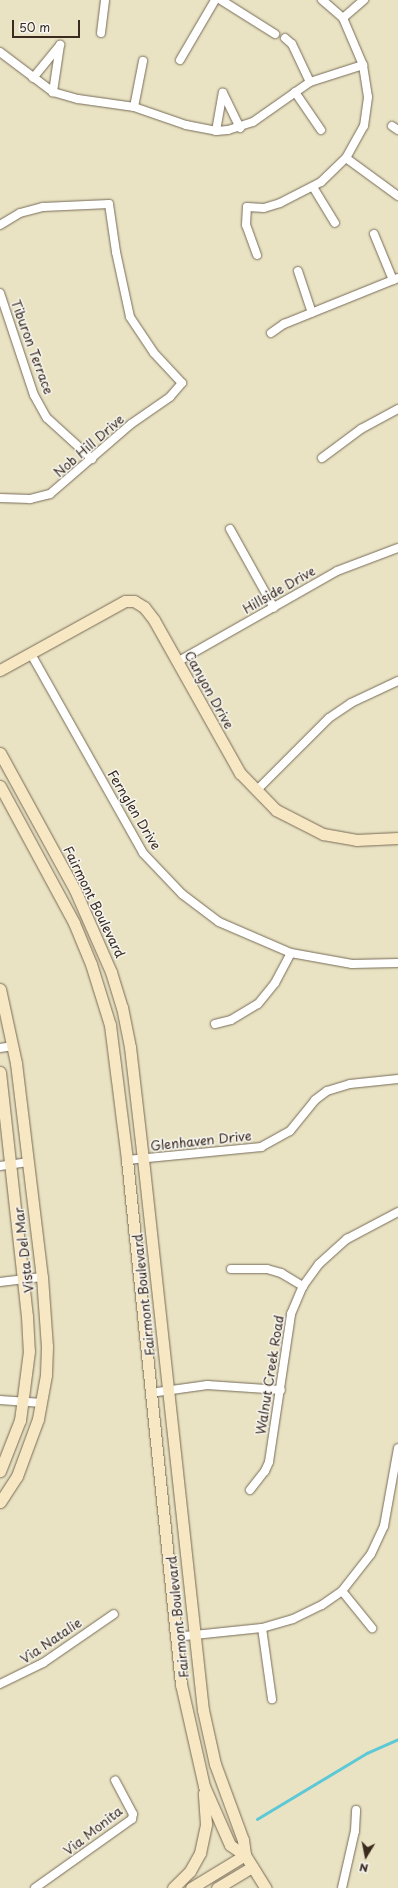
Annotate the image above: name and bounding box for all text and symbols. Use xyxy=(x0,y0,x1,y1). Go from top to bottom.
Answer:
scale bar xyxy=(14,12,82,38)
text: 50 m xyxy=(19,18,50,36)
street label: Tiburon Terrace xyxy=(8,297,56,397)
street label: Nob Hill Drive xyxy=(51,411,127,481)
street label: Hillside Drive xyxy=(240,563,318,617)
street label: Canyon Drive xyxy=(181,649,237,731)
street label: Fernglen Drive xyxy=(104,767,164,853)
street label: Fairmont Boulevard xyxy=(60,843,128,961)
street label: Glenhaven Drive xyxy=(149,1128,253,1154)
street label: Vista Del Mar xyxy=(11,1206,37,1294)
street label: Fairmont Boulevard xyxy=(130,1233,158,1357)
street label: Walnut Creek Road xyxy=(253,1313,287,1437)
street label: Fairmont Boulevard xyxy=(164,1555,192,1679)
street label: Via Natalie xyxy=(17,1615,85,1667)
street label: Via Monita xyxy=(61,1803,125,1859)
north arrow xyxy=(346,1836,386,1876)
text: N xyxy=(358,1859,370,1877)

